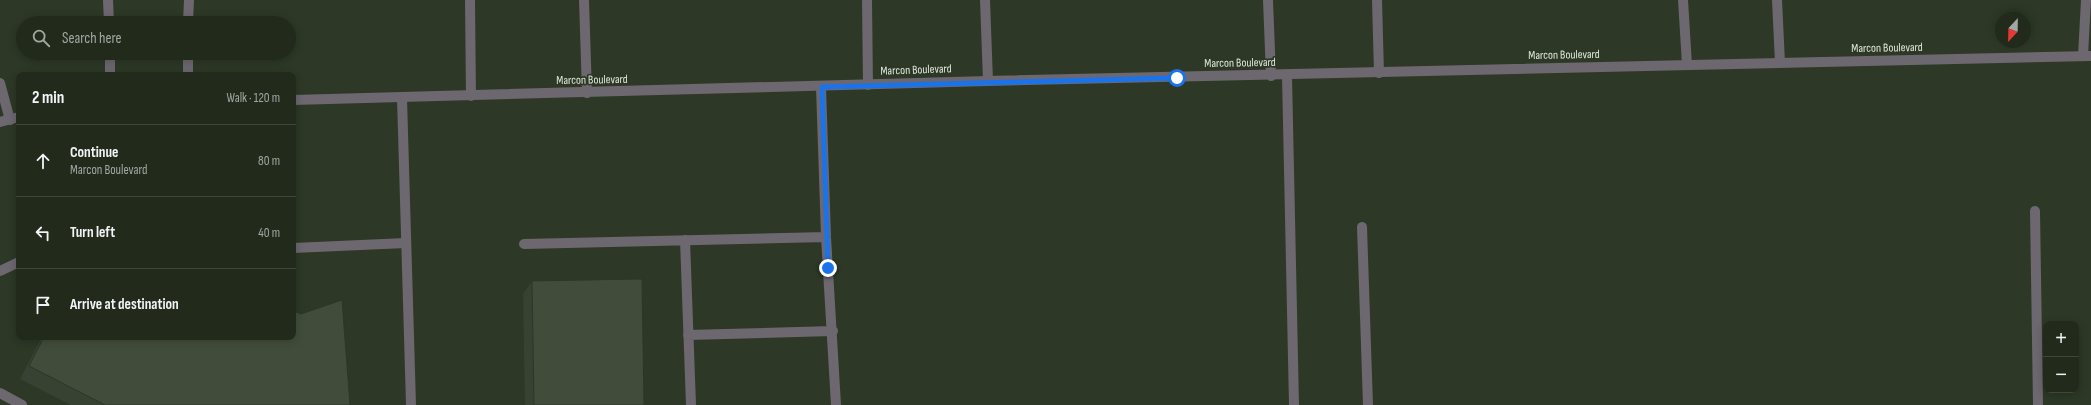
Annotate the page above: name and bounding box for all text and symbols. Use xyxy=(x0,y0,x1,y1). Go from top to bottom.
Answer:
north arrow xyxy=(1995,12,2031,48)
search box xyxy=(16,16,296,60)
icon: search xyxy=(30,27,52,49)
text: Search here xyxy=(62,29,122,48)
street label: Marcon Boulevard xyxy=(1851,40,1923,56)
street label: Marcon Boulevard xyxy=(1528,47,1600,63)
street label: Marcon Boulevard xyxy=(1204,55,1276,71)
street label: Marcon Boulevard xyxy=(880,61,952,79)
route start xyxy=(1168,69,1186,87)
street label: Marcon Boulevard xyxy=(556,72,628,88)
text: 2 min xyxy=(32,88,64,108)
text: Walk · 120 m xyxy=(227,90,280,106)
text: Continue xyxy=(70,143,119,162)
icon: ahead xyxy=(32,150,54,172)
text: 80 m xyxy=(258,153,280,169)
text: Marcon Boulevard xyxy=(70,162,147,178)
icon: left xyxy=(32,222,54,244)
text: Turn left xyxy=(70,223,115,242)
text: 40 m xyxy=(258,225,280,241)
route end xyxy=(819,259,837,277)
icon: arrive xyxy=(32,294,54,316)
text: Arrive at destination xyxy=(70,295,179,314)
map controls xyxy=(2043,321,2079,393)
button: + xyxy=(2043,321,2079,357)
button: − xyxy=(2043,357,2079,393)

